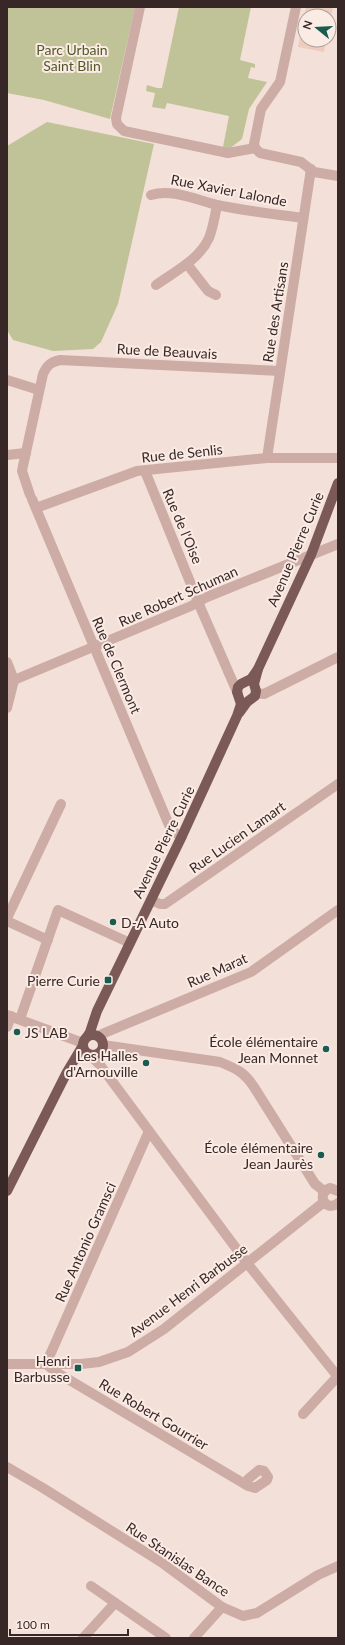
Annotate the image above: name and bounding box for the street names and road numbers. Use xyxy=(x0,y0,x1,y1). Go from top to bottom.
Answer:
street label: Rue Xavier Lalonde xyxy=(170,170,288,210)
street label: Rue des Artisans xyxy=(259,260,291,364)
street label: Rue de Beauvais xyxy=(116,340,218,362)
street label: Rue de Senlis xyxy=(141,440,223,466)
street label: Rue de l'Oise xyxy=(160,486,206,566)
street label: Avenue Pierre Curie xyxy=(263,489,327,609)
street label: Rue Robert Schuman xyxy=(116,562,240,630)
street label: Rue de Clermont xyxy=(89,614,145,716)
street label: Avenue Pierre Curie xyxy=(128,783,198,901)
street label: Rue Lucien Lamart xyxy=(186,798,288,876)
street label: Rue Marat xyxy=(184,949,250,991)
street label: Rue Antonio Gramsci xyxy=(51,1179,119,1305)
street label: Avenue Henri Barbusse xyxy=(125,1240,251,1340)
street label: Rue Robert Gourrier xyxy=(96,1375,212,1453)
street label: Rue Stanislas Bance xyxy=(123,1518,233,1600)

